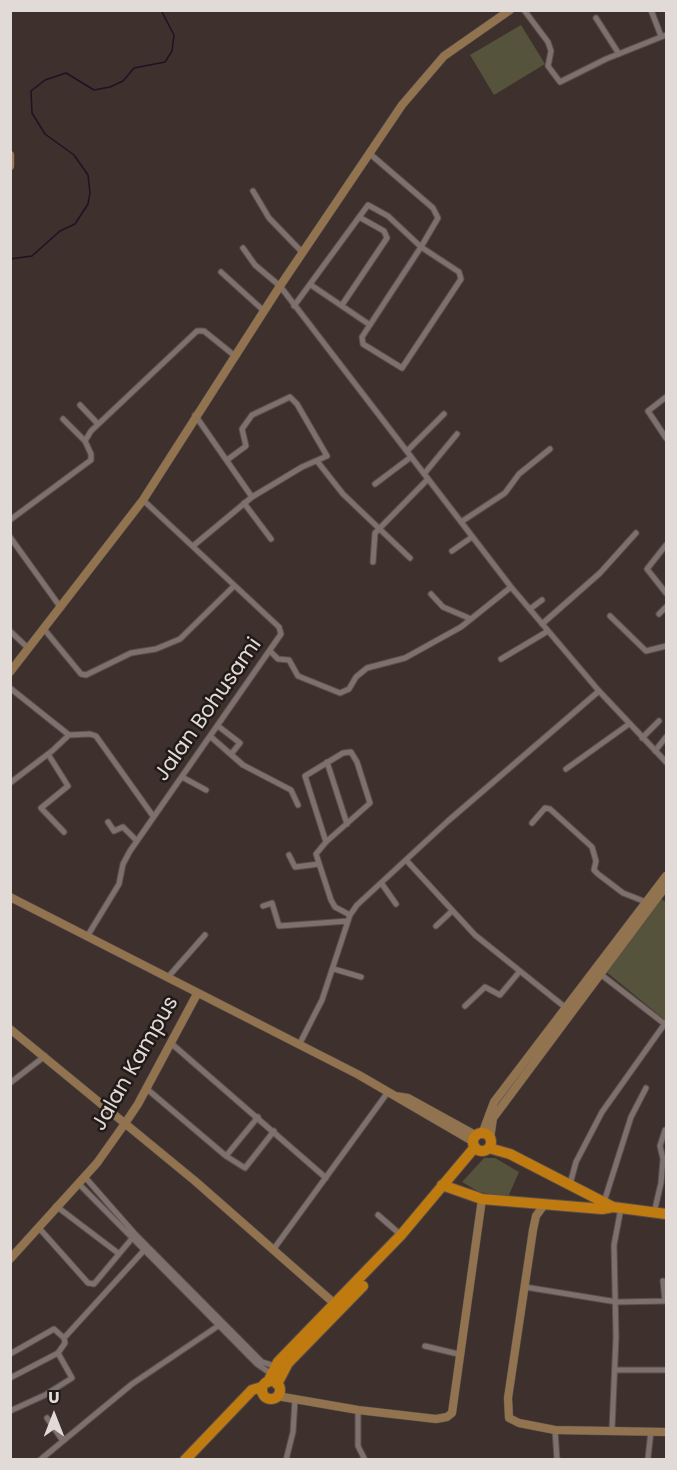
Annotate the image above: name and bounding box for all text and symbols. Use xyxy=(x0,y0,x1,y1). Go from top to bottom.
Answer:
street label: Jalan Bohusami xyxy=(150,634,268,786)
street label: Jalan Kampus xyxy=(87,992,185,1136)
north arrow xyxy=(24,1386,84,1446)
text: U xyxy=(48,1386,60,1409)

